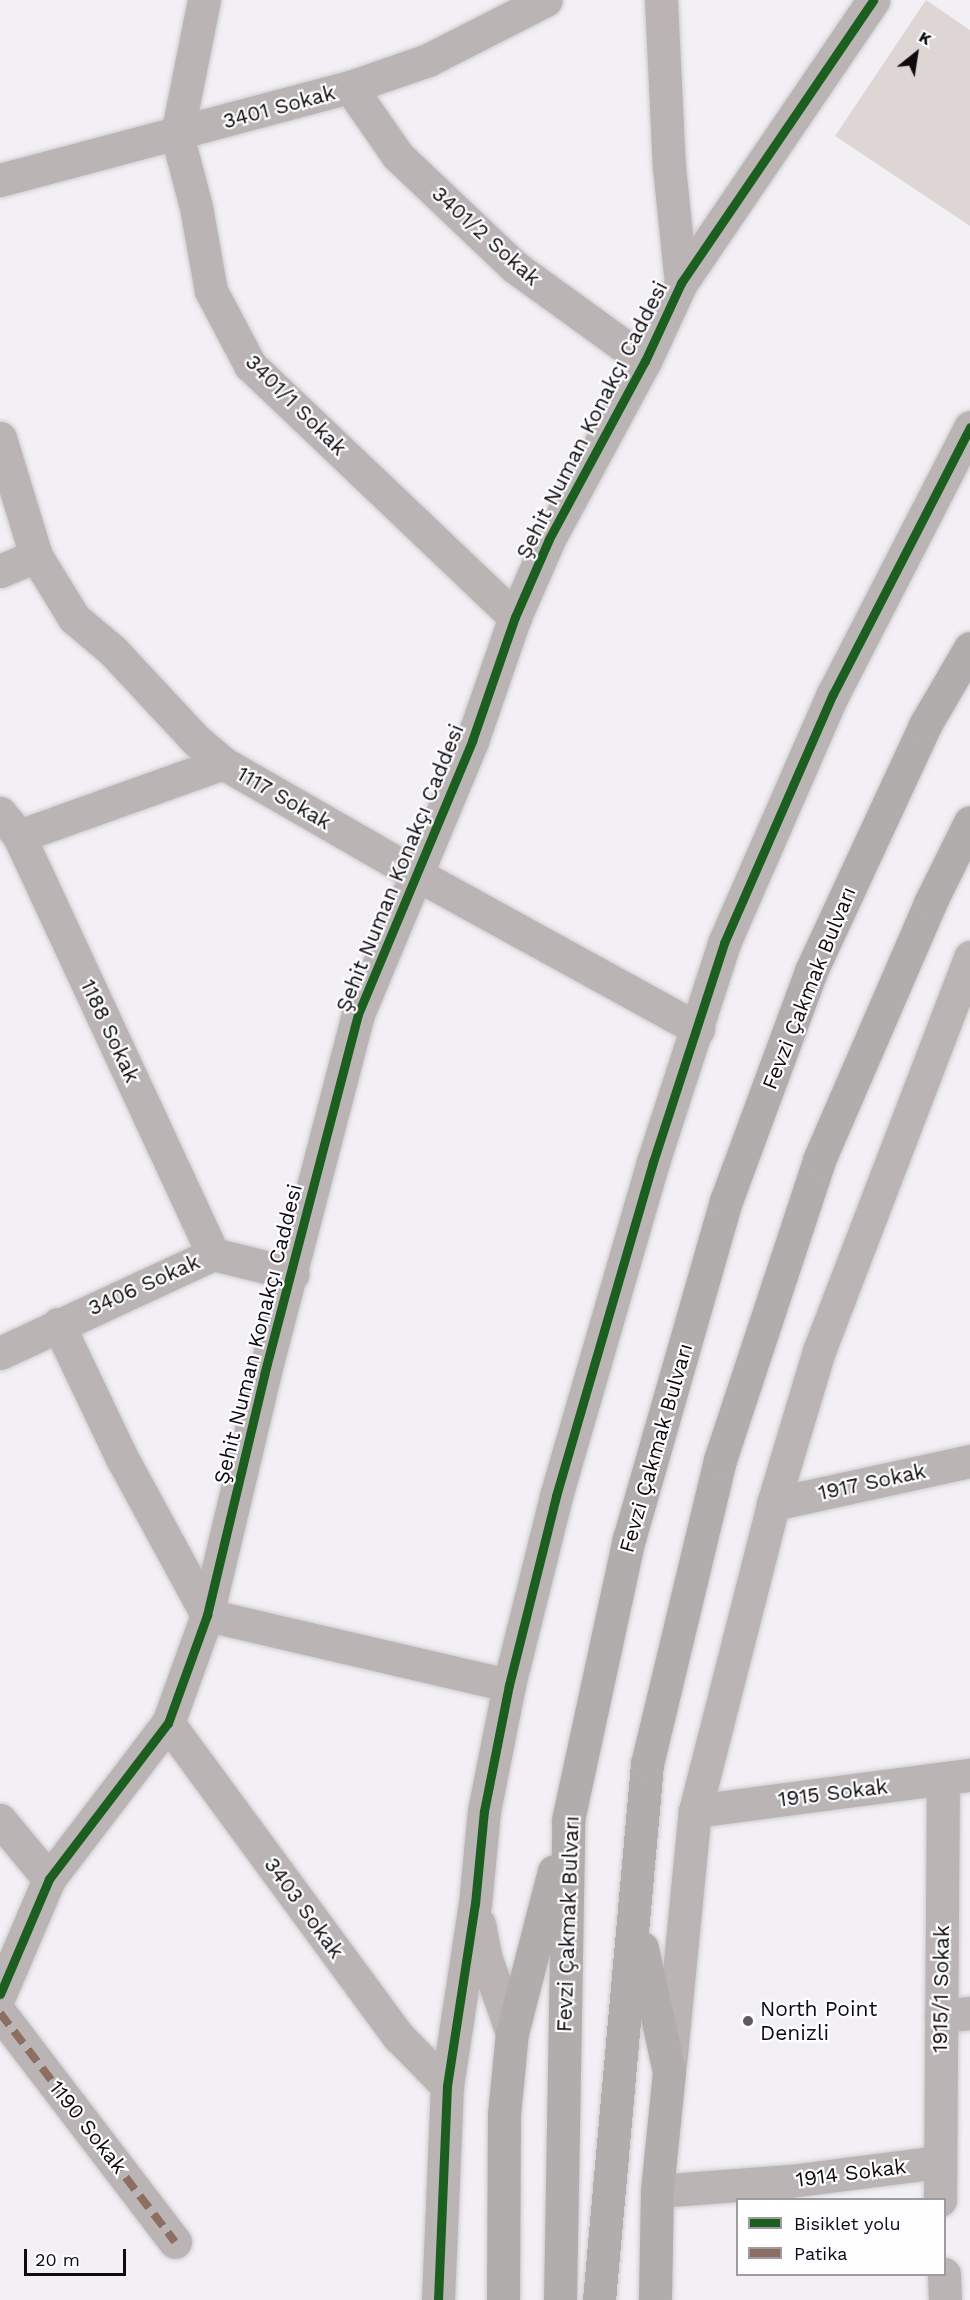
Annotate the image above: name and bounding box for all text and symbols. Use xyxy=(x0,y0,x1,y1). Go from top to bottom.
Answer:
north arrow xyxy=(886,24,946,84)
text: K xyxy=(916,27,935,49)
street label: 3401 Sokak xyxy=(220,80,338,134)
street label: 3401/2 Sokak xyxy=(427,181,545,291)
street label: Şehit Numan Konakçı Caddesi xyxy=(511,277,673,563)
street label: 3401/1 Sokak xyxy=(240,349,352,461)
street label: Şehit Numan Konakçı Caddesi xyxy=(331,720,469,1016)
street label: 1117 Sokak xyxy=(232,761,336,835)
street label: Fevzi Çakmak Bulvarı xyxy=(757,883,861,1093)
street label: 1188 Sokak xyxy=(75,975,145,1087)
street label: Şehit Numan Konakçı Caddesi xyxy=(208,1181,308,1487)
street label: 3406 Sokak xyxy=(84,1249,204,1321)
street label: Fevzi Çakmak Bulvarı xyxy=(614,1340,698,1556)
street label: 1917 Sokak xyxy=(816,1458,928,1506)
street label: 1915 Sokak xyxy=(777,1774,889,1812)
street label: Fevzi Çakmak Bulvarı xyxy=(552,1815,584,2033)
street label: 3403 Sokak xyxy=(259,1853,349,1963)
street label: 1915/1 Sokak xyxy=(927,1925,955,2053)
place label: North Point Denizli xyxy=(760,1996,877,2046)
marker: North Point Denizli xyxy=(741,2014,755,2028)
street label: 1190 Sokak xyxy=(44,2075,132,2179)
street label: 1914 Sokak xyxy=(794,2154,908,2192)
legend xyxy=(736,2198,946,2276)
text: Bisiklet yolu xyxy=(794,2213,901,2234)
scale bar xyxy=(27,2237,129,2275)
text: Patika xyxy=(794,2243,847,2264)
text: 20 m xyxy=(35,2249,80,2270)

